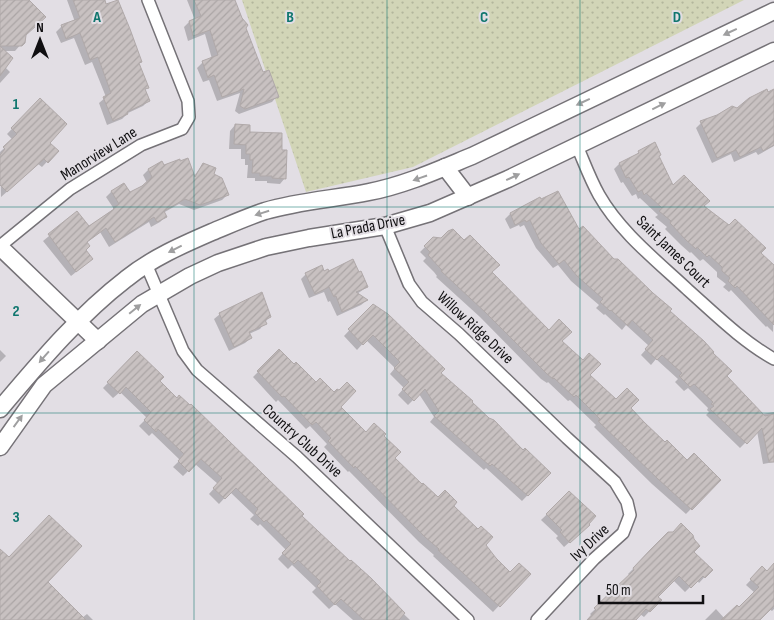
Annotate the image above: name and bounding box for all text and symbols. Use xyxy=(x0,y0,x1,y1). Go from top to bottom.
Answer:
text: A xyxy=(92,8,101,27)
text: B xyxy=(286,8,294,27)
text: C xyxy=(480,8,488,27)
text: D xyxy=(673,8,681,27)
north arrow xyxy=(15,15,65,65)
text: N xyxy=(36,19,44,36)
one-way arrow xyxy=(723,29,737,37)
text: 1 xyxy=(13,95,20,114)
one-way arrow xyxy=(576,99,590,107)
one-way arrow xyxy=(652,102,666,110)
street label: Manorview Lane xyxy=(57,123,141,185)
one-way arrow xyxy=(506,172,520,180)
one-way arrow xyxy=(412,174,427,182)
one-way arrow xyxy=(254,209,269,217)
street label: La Prada Drive xyxy=(329,211,407,243)
street label: Saint James Court xyxy=(632,212,714,292)
one-way arrow xyxy=(168,245,182,253)
street label: Willow Ridge Drive xyxy=(433,288,517,368)
text: 2 xyxy=(12,302,20,321)
one-way arrow xyxy=(129,304,142,315)
one-way arrow xyxy=(39,350,50,363)
street label: Country Club Drive xyxy=(258,400,346,482)
one-way arrow xyxy=(13,414,23,428)
text: 3 xyxy=(12,508,20,527)
street label: Ivy Drive xyxy=(567,520,613,566)
scale bar xyxy=(599,572,703,604)
text: 50 m xyxy=(606,581,631,600)

